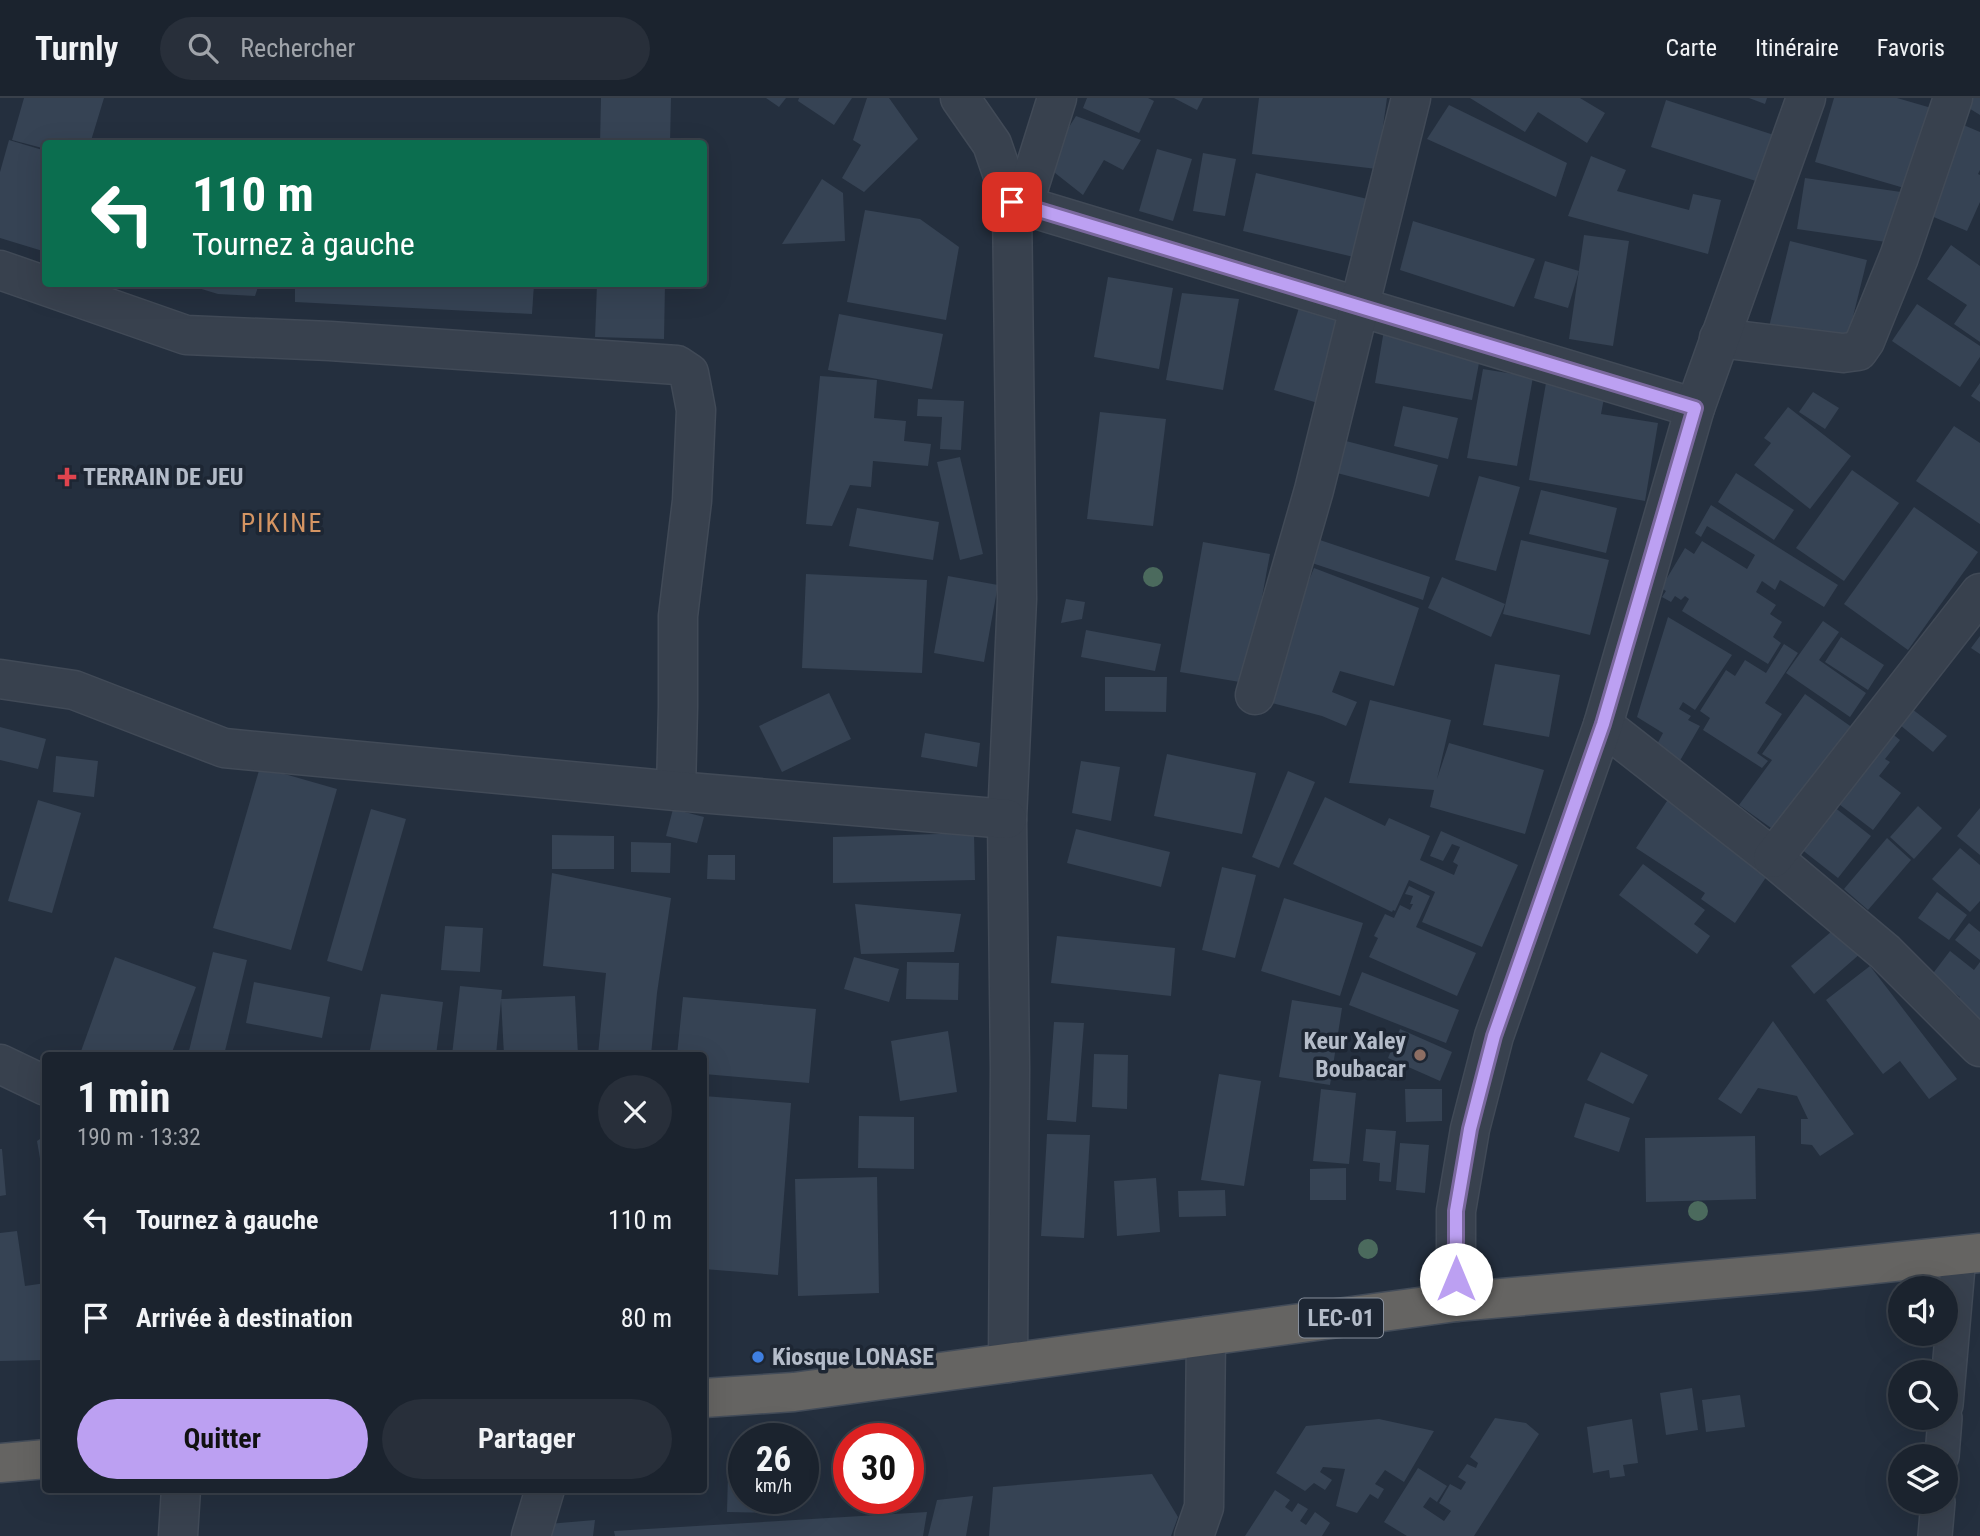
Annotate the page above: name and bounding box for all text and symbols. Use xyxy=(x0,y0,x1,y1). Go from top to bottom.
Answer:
search box xyxy=(160,17,650,80)
text: Turnly xyxy=(35,29,118,68)
icon: search xyxy=(184,29,222,67)
text: Rechercher xyxy=(240,33,355,63)
text: Carte xyxy=(1666,34,1717,62)
text: Itinéraire xyxy=(1755,34,1839,62)
text: Favoris xyxy=(1877,34,1945,62)
text: 110 m xyxy=(192,166,314,223)
icon: left xyxy=(77,168,168,259)
pin xyxy=(982,172,1042,232)
icon: arrive xyxy=(993,183,1031,221)
text: Tournez à gauche xyxy=(192,225,415,263)
place label: TERRAIN DE JEU xyxy=(83,463,244,491)
marker: TERRAIN DE JEU xyxy=(57,467,77,487)
district label: PIKINE xyxy=(241,508,323,538)
place label: Keur Xaley Boubacar xyxy=(1303,1027,1406,1083)
marker: Keur Xaley Boubacar xyxy=(1412,1047,1428,1063)
text: 1 min xyxy=(77,1073,170,1122)
button: close xyxy=(598,1075,672,1149)
text: 190 m · 13:32 xyxy=(77,1124,201,1151)
icon: left xyxy=(77,1201,115,1239)
text: Tournez à gauche xyxy=(136,1205,318,1235)
text: 110 m xyxy=(608,1205,672,1235)
position arrow xyxy=(1419,1242,1493,1316)
map controls xyxy=(1888,1276,1958,1514)
button: sound xyxy=(1888,1276,1958,1346)
road number: LEC-01 xyxy=(1299,1298,1383,1338)
icon: arrive xyxy=(77,1299,115,1337)
text: Arrivée à destination xyxy=(136,1303,353,1333)
text: 80 m xyxy=(621,1303,672,1333)
place label: Kiosque LONASE xyxy=(772,1343,934,1371)
marker: Kiosque LONASE xyxy=(750,1349,766,1365)
button: search xyxy=(1888,1360,1958,1430)
button: Quitter xyxy=(77,1399,368,1479)
button: Partager xyxy=(382,1399,672,1479)
speed limit sign: 30 xyxy=(833,1423,924,1514)
text: 26 xyxy=(756,1439,791,1480)
button: layers xyxy=(1888,1444,1958,1514)
text: km/h xyxy=(755,1475,792,1496)

